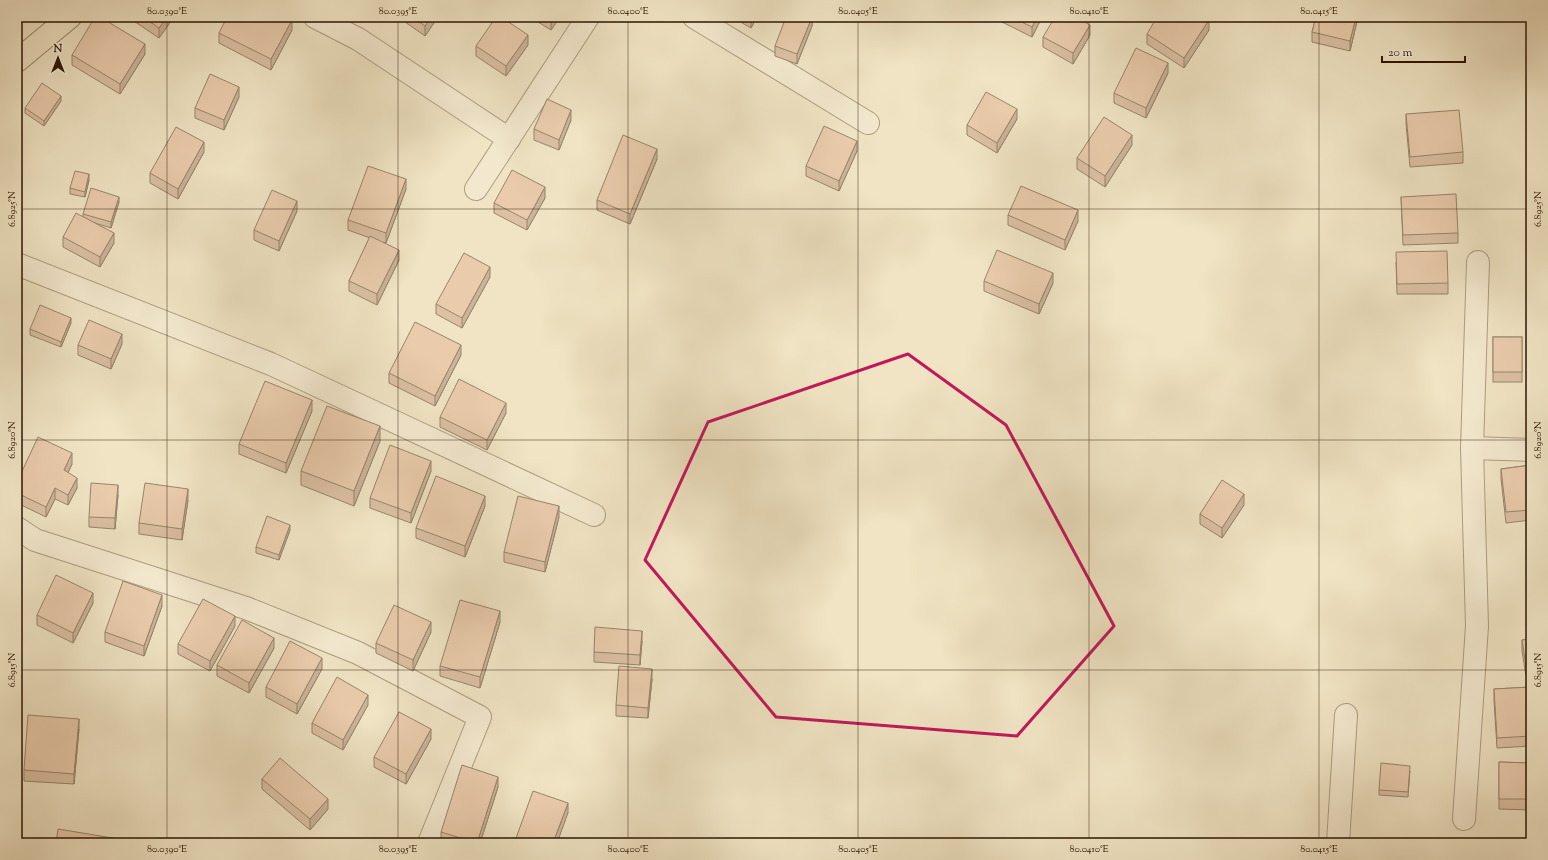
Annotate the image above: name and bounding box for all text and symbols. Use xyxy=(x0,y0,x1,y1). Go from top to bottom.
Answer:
text: 80.0390°E xyxy=(147,4,187,19)
text: 80.0395°E xyxy=(379,4,417,19)
text: 80.0400°E xyxy=(607,4,649,19)
text: 80.0405°E xyxy=(838,4,878,19)
text: 80.0410°E xyxy=(1069,4,1109,19)
text: 80.0415°E xyxy=(1300,4,1338,19)
north arrow xyxy=(38,38,78,78)
scale bar xyxy=(1382,38,1465,64)
text: N xyxy=(53,41,63,57)
text: 20 m xyxy=(1388,44,1413,62)
text: 6.8925°N xyxy=(5,191,20,227)
text: 6.8925°N xyxy=(1531,191,1546,227)
text: 6.8920°N xyxy=(5,421,20,459)
text: 6.8920°N xyxy=(1531,421,1546,459)
text: 6.8915°N xyxy=(5,653,20,687)
text: 6.8915°N xyxy=(1531,653,1546,687)
text: 80.0390°E xyxy=(147,842,187,857)
text: 80.0395°E xyxy=(379,842,417,857)
text: 80.0400°E xyxy=(607,842,649,857)
text: 80.0405°E xyxy=(838,842,878,857)
text: 80.0410°E xyxy=(1069,842,1109,857)
text: 80.0415°E xyxy=(1300,842,1338,857)

